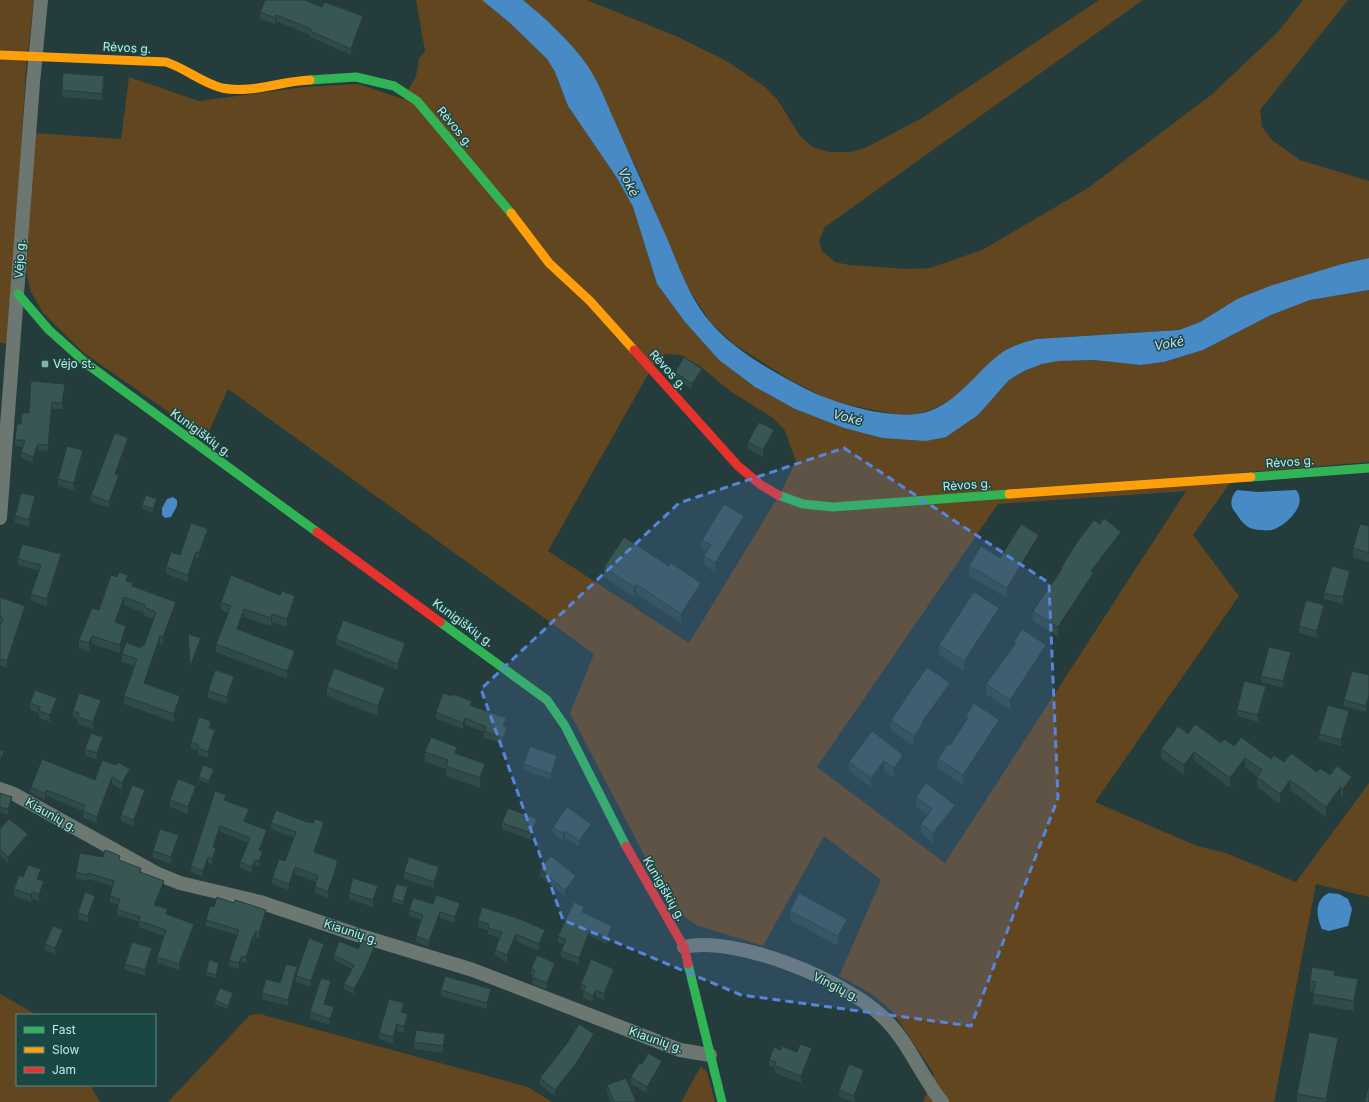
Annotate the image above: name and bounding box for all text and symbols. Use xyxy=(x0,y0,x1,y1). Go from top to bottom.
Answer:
street label: Rėvos g. xyxy=(102,39,152,56)
street label: Rėvos g. xyxy=(434,103,477,150)
water label: Vokė xyxy=(615,165,643,199)
street label: Vėjo g. xyxy=(11,239,28,279)
water label: Vokė xyxy=(1153,332,1185,354)
street label: Rėvos g. xyxy=(647,347,690,393)
place label: Vėjo st. xyxy=(53,356,95,371)
marker: Vėjo st. xyxy=(40,359,50,369)
street label: Kunigiškių g. xyxy=(168,405,235,460)
water label: Vokė xyxy=(831,405,865,429)
street label: Rėvos g. xyxy=(1265,452,1315,471)
street label: Rėvos g. xyxy=(942,475,992,494)
street label: Kunigiškių g. xyxy=(430,595,497,650)
street label: Kiaunių g. xyxy=(23,794,79,835)
street label: Kunigiškių g. xyxy=(640,854,689,924)
street label: Kiaunių g. xyxy=(322,916,380,947)
street label: Vingių g. xyxy=(811,969,862,1005)
legend xyxy=(16,1014,156,1086)
text: Fast xyxy=(52,1022,76,1037)
street label: Kiaunių g. xyxy=(627,1023,685,1056)
text: Slow xyxy=(52,1042,80,1057)
text: Jam xyxy=(52,1062,76,1077)

